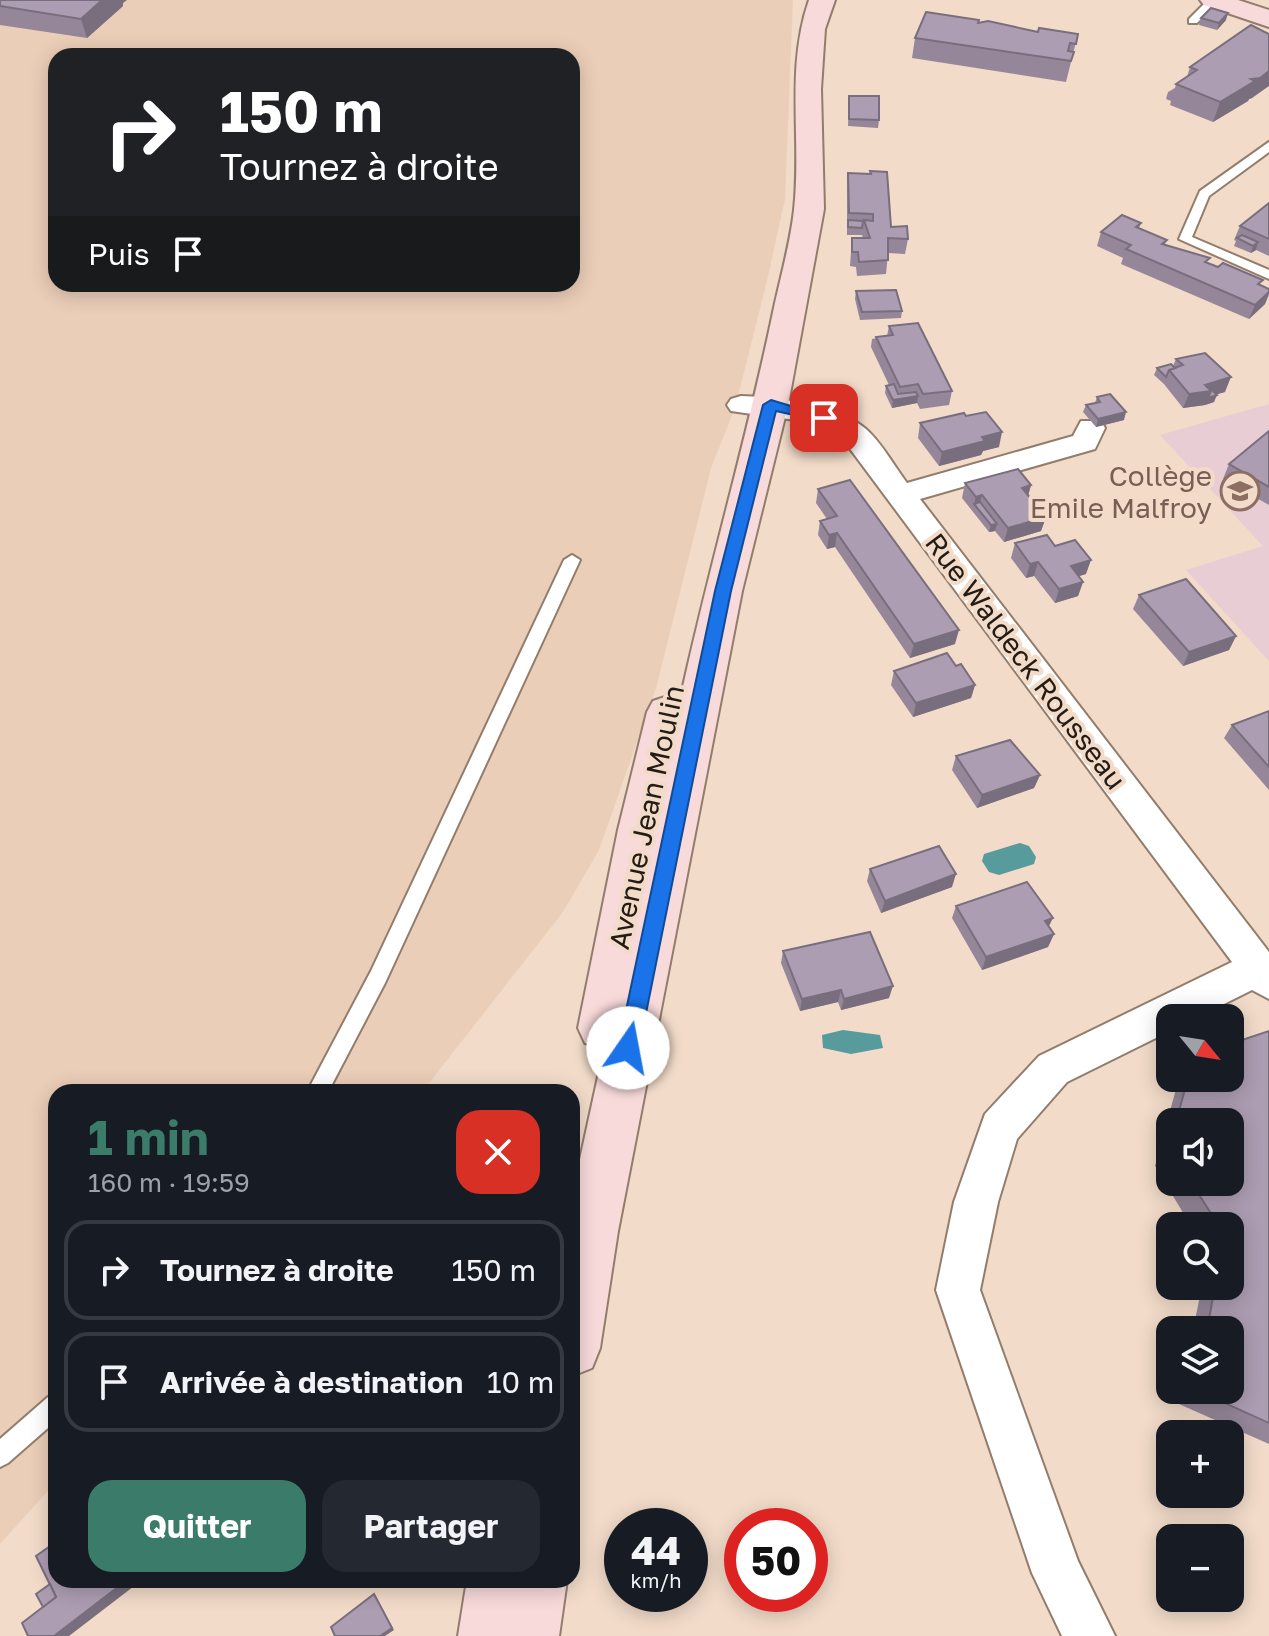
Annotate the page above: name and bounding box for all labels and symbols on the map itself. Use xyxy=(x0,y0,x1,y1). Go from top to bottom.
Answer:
pin xyxy=(790,384,858,452)
place label: Collège Emile Malfroy xyxy=(1030,459,1212,524)
school or university icon: Collège Emile Malfroy xyxy=(1219,470,1261,512)
street label: Rue Waldeck Rousseau xyxy=(919,527,1133,795)
street label: Avenue Jean Moulin xyxy=(602,682,690,952)
north arrow xyxy=(1156,1004,1244,1092)
position arrow xyxy=(586,1006,670,1090)
speed limit sign: 50 xyxy=(724,1508,828,1612)

